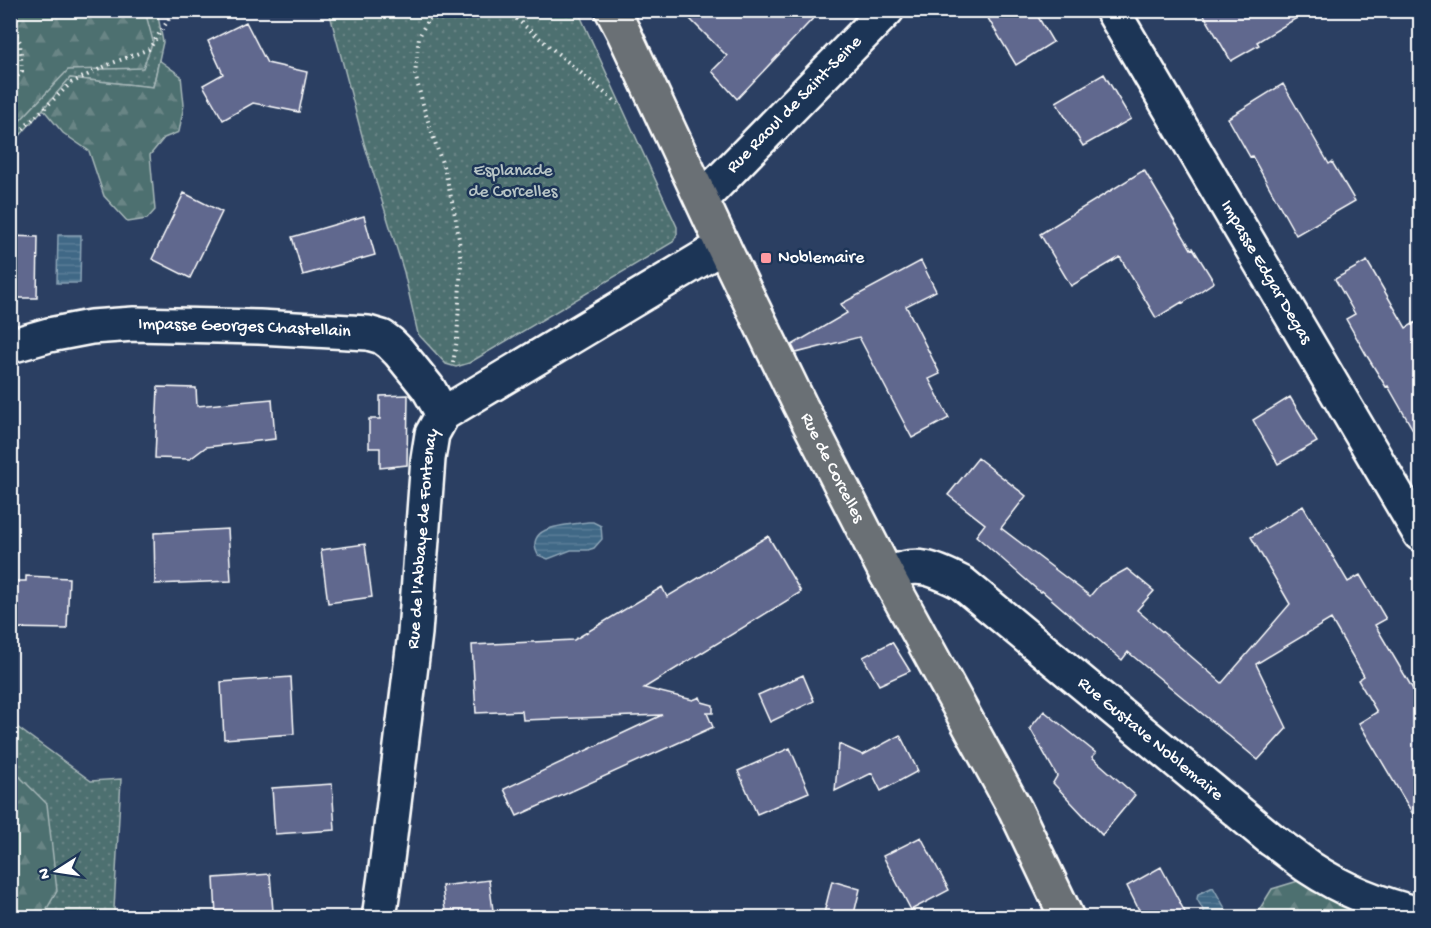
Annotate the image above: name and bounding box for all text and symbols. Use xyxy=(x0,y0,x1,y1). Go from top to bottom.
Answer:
street label: Rue Raoul de Saint-Seine xyxy=(722,31,867,178)
park label: Esplanade de Corcelles xyxy=(469,161,559,203)
street label: Impasse Edgar Degas xyxy=(1216,196,1317,349)
place label: Noblemaire xyxy=(778,248,865,269)
marker: Noblemaire xyxy=(759,251,773,265)
street label: Impasse Georges Chastellain xyxy=(138,314,352,343)
street label: Rue de Corcelles xyxy=(795,409,870,527)
street label: Rue de l'Abbaye de Fontenay xyxy=(403,424,444,650)
street label: Rue Gustave Noblemaire xyxy=(1073,673,1228,806)
north arrow xyxy=(27,841,87,901)
text: N xyxy=(35,866,56,880)

